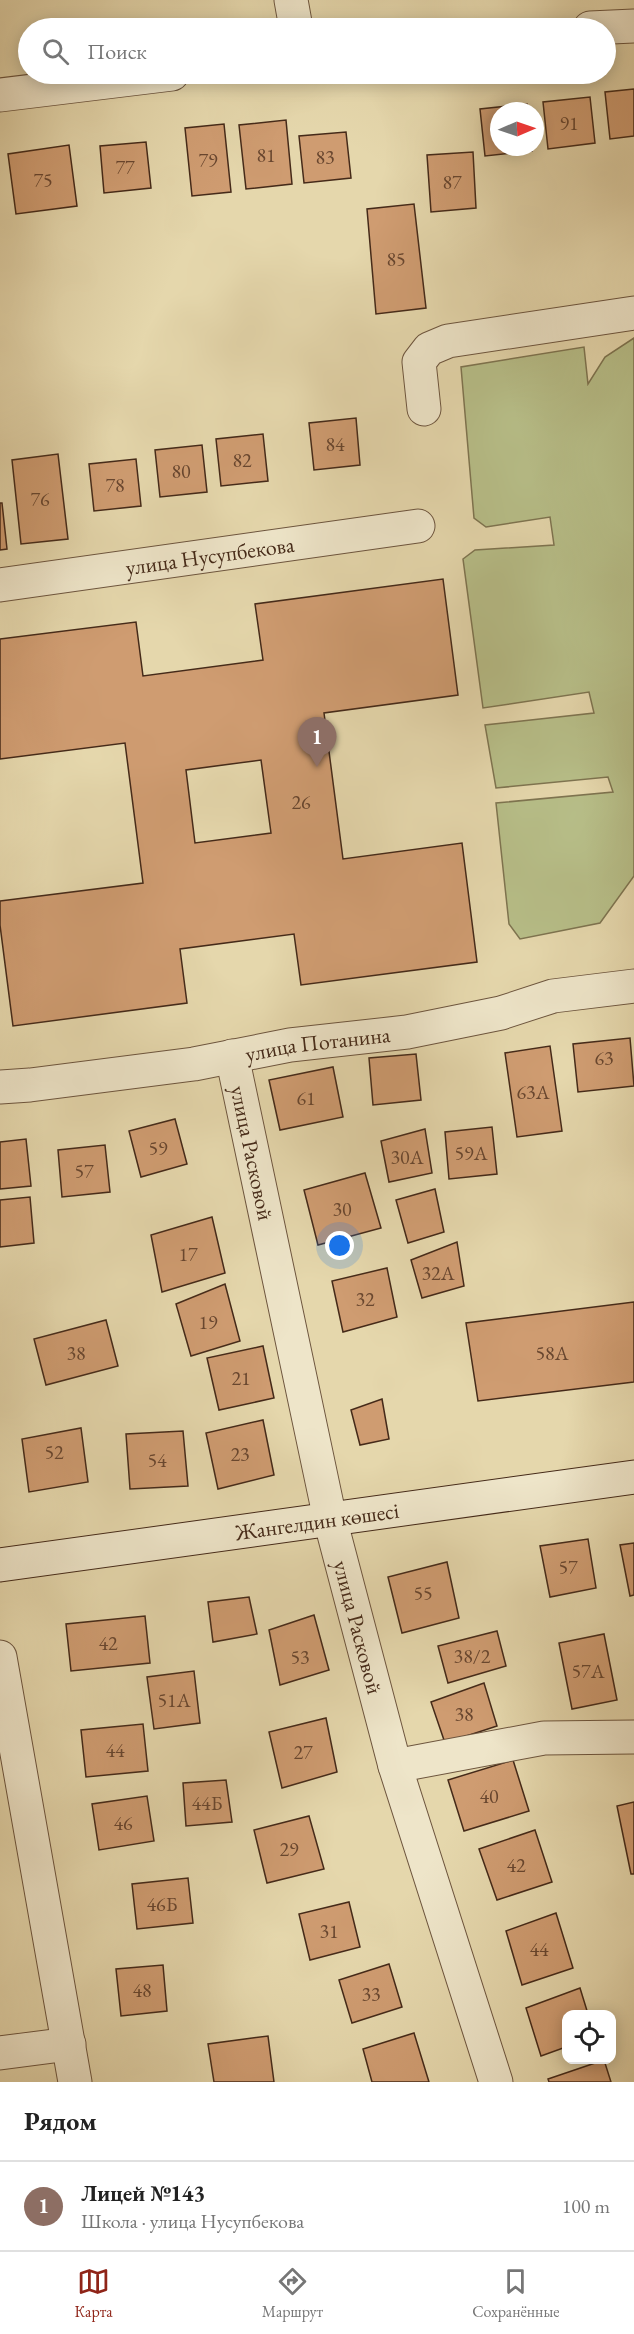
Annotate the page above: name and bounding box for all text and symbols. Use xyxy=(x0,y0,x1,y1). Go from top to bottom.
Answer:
search box xyxy=(18,18,616,84)
icon: search xyxy=(39,35,72,68)
text: Поиск xyxy=(87,37,147,66)
north arrow xyxy=(490,102,544,156)
house number: 91 xyxy=(559,110,579,136)
house number: 81 xyxy=(256,142,276,168)
house number: 83 xyxy=(315,144,335,170)
house number: 79 xyxy=(198,147,218,173)
house number: 77 xyxy=(115,154,135,180)
house number: 75 xyxy=(33,167,53,193)
house number: 87 xyxy=(442,169,462,195)
house number: 85 xyxy=(386,246,406,272)
house number: 84 xyxy=(325,431,345,457)
house number: 82 xyxy=(232,447,252,473)
house number: 80 xyxy=(171,458,191,484)
house number: 78 xyxy=(105,472,125,498)
house number: 76 xyxy=(30,486,50,512)
street label: улица Нусупбекова xyxy=(124,529,296,582)
pin: 1 xyxy=(298,718,336,767)
house number: 26 xyxy=(291,789,311,815)
street label: улица Потанина xyxy=(243,1019,392,1068)
house number: 63 xyxy=(594,1045,614,1071)
house number: 63А xyxy=(516,1079,550,1105)
street label: улица Расковой xyxy=(224,1083,281,1223)
house number: 61 xyxy=(296,1085,316,1111)
house number: 59 xyxy=(148,1135,168,1161)
house number: 59А xyxy=(454,1140,488,1166)
house number: 30А xyxy=(390,1144,424,1170)
house number: 57 xyxy=(74,1158,94,1184)
house number: 30 xyxy=(332,1196,352,1222)
your location xyxy=(325,1231,354,1260)
house number: 17 xyxy=(178,1241,198,1267)
house number: 32А xyxy=(421,1260,455,1286)
house number: 32 xyxy=(355,1286,375,1312)
house number: 19 xyxy=(198,1309,218,1335)
house number: 38 xyxy=(66,1340,86,1366)
house number: 58А xyxy=(535,1340,569,1366)
house number: 21 xyxy=(231,1365,251,1391)
house number: 52 xyxy=(44,1439,64,1465)
house number: 23 xyxy=(230,1441,250,1467)
house number: 54 xyxy=(147,1447,167,1473)
street label: Жангелдин көшесі xyxy=(232,1495,401,1547)
house number: 57 xyxy=(558,1554,578,1580)
street label: улица Расковой xyxy=(327,1557,390,1697)
house number: 55 xyxy=(413,1580,433,1606)
house number: 42 xyxy=(98,1630,118,1656)
house number: 38/2 xyxy=(454,1643,491,1669)
house number: 53 xyxy=(290,1644,310,1670)
house number: 57А xyxy=(571,1658,605,1684)
house number: 51А xyxy=(157,1687,191,1713)
house number: 38 xyxy=(454,1701,474,1727)
house number: 44 xyxy=(105,1737,125,1763)
house number: 27 xyxy=(293,1739,313,1765)
house number: 40 xyxy=(479,1783,499,1809)
house number: 44Б xyxy=(192,1790,223,1816)
house number: 46 xyxy=(113,1810,133,1836)
house number: 29 xyxy=(279,1836,299,1862)
house number: 42 xyxy=(506,1852,526,1878)
house number: 46Б xyxy=(147,1891,178,1917)
house number: 31 xyxy=(319,1918,339,1944)
house number: 44 xyxy=(529,1936,549,1962)
house number: 48 xyxy=(132,1977,152,2003)
house number: 33 xyxy=(361,1981,381,2007)
map controls xyxy=(562,2010,616,2064)
button: locate xyxy=(562,2010,616,2064)
text: Рядом xyxy=(24,2104,97,2138)
text: Лицей №143 xyxy=(81,2179,205,2208)
text: 1 xyxy=(38,2193,49,2219)
text: 100 m xyxy=(562,2193,610,2219)
text: Школа · улица Нусупбекова xyxy=(81,2208,304,2234)
tab: Карта xyxy=(75,2265,113,2322)
tab: Маршрут xyxy=(262,2265,323,2322)
tab: Сохранённые xyxy=(472,2265,559,2322)

